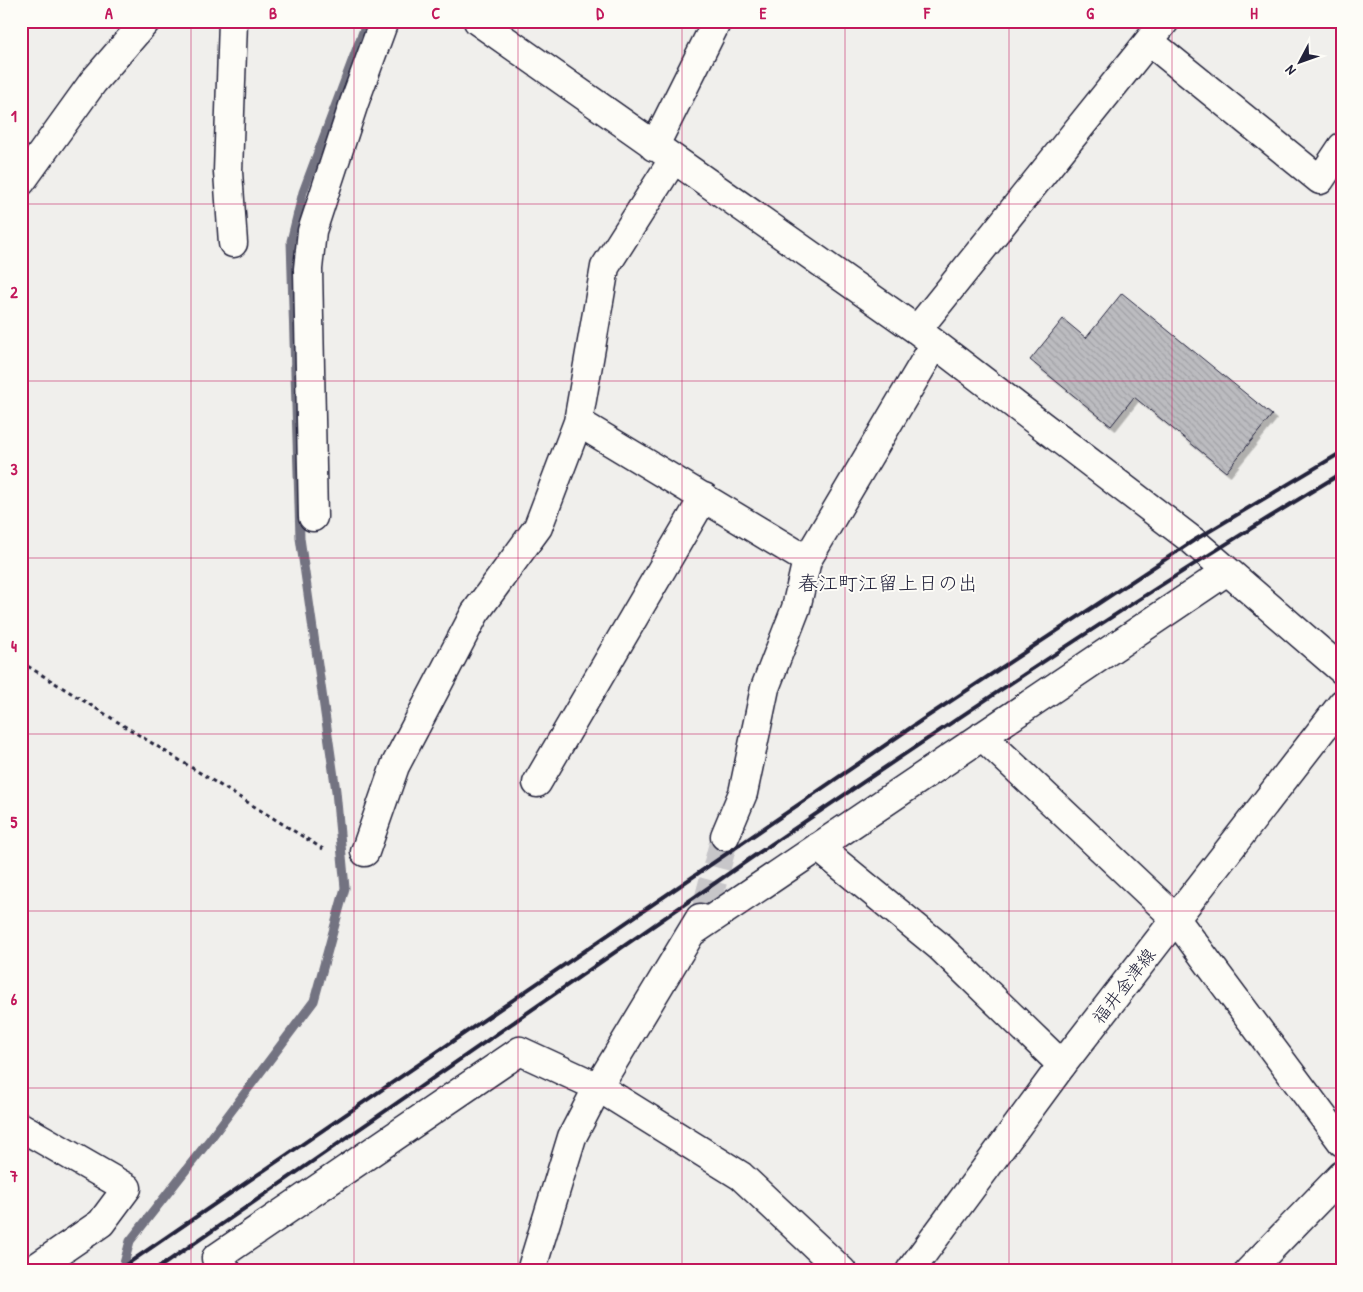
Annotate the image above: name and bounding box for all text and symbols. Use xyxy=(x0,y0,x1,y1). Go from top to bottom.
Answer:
text: A xyxy=(105,2,113,24)
text: B xyxy=(269,2,277,24)
text: C xyxy=(432,2,441,24)
text: D xyxy=(596,2,604,24)
text: E xyxy=(759,2,767,24)
text: F xyxy=(923,2,931,24)
text: G xyxy=(1086,2,1094,24)
text: H xyxy=(1250,2,1258,24)
north arrow xyxy=(1276,38,1326,88)
text: N xyxy=(1280,61,1299,80)
text: 1 xyxy=(11,105,17,127)
text: 2 xyxy=(10,281,18,303)
text: 3 xyxy=(10,458,18,480)
district label: 春江町江留上日の出 xyxy=(798,569,978,596)
text: 4 xyxy=(11,635,17,657)
text: 5 xyxy=(11,811,18,833)
street label: 福井金津線 xyxy=(1086,943,1161,1029)
text: 6 xyxy=(11,988,18,1010)
text: 7 xyxy=(9,1165,18,1187)

